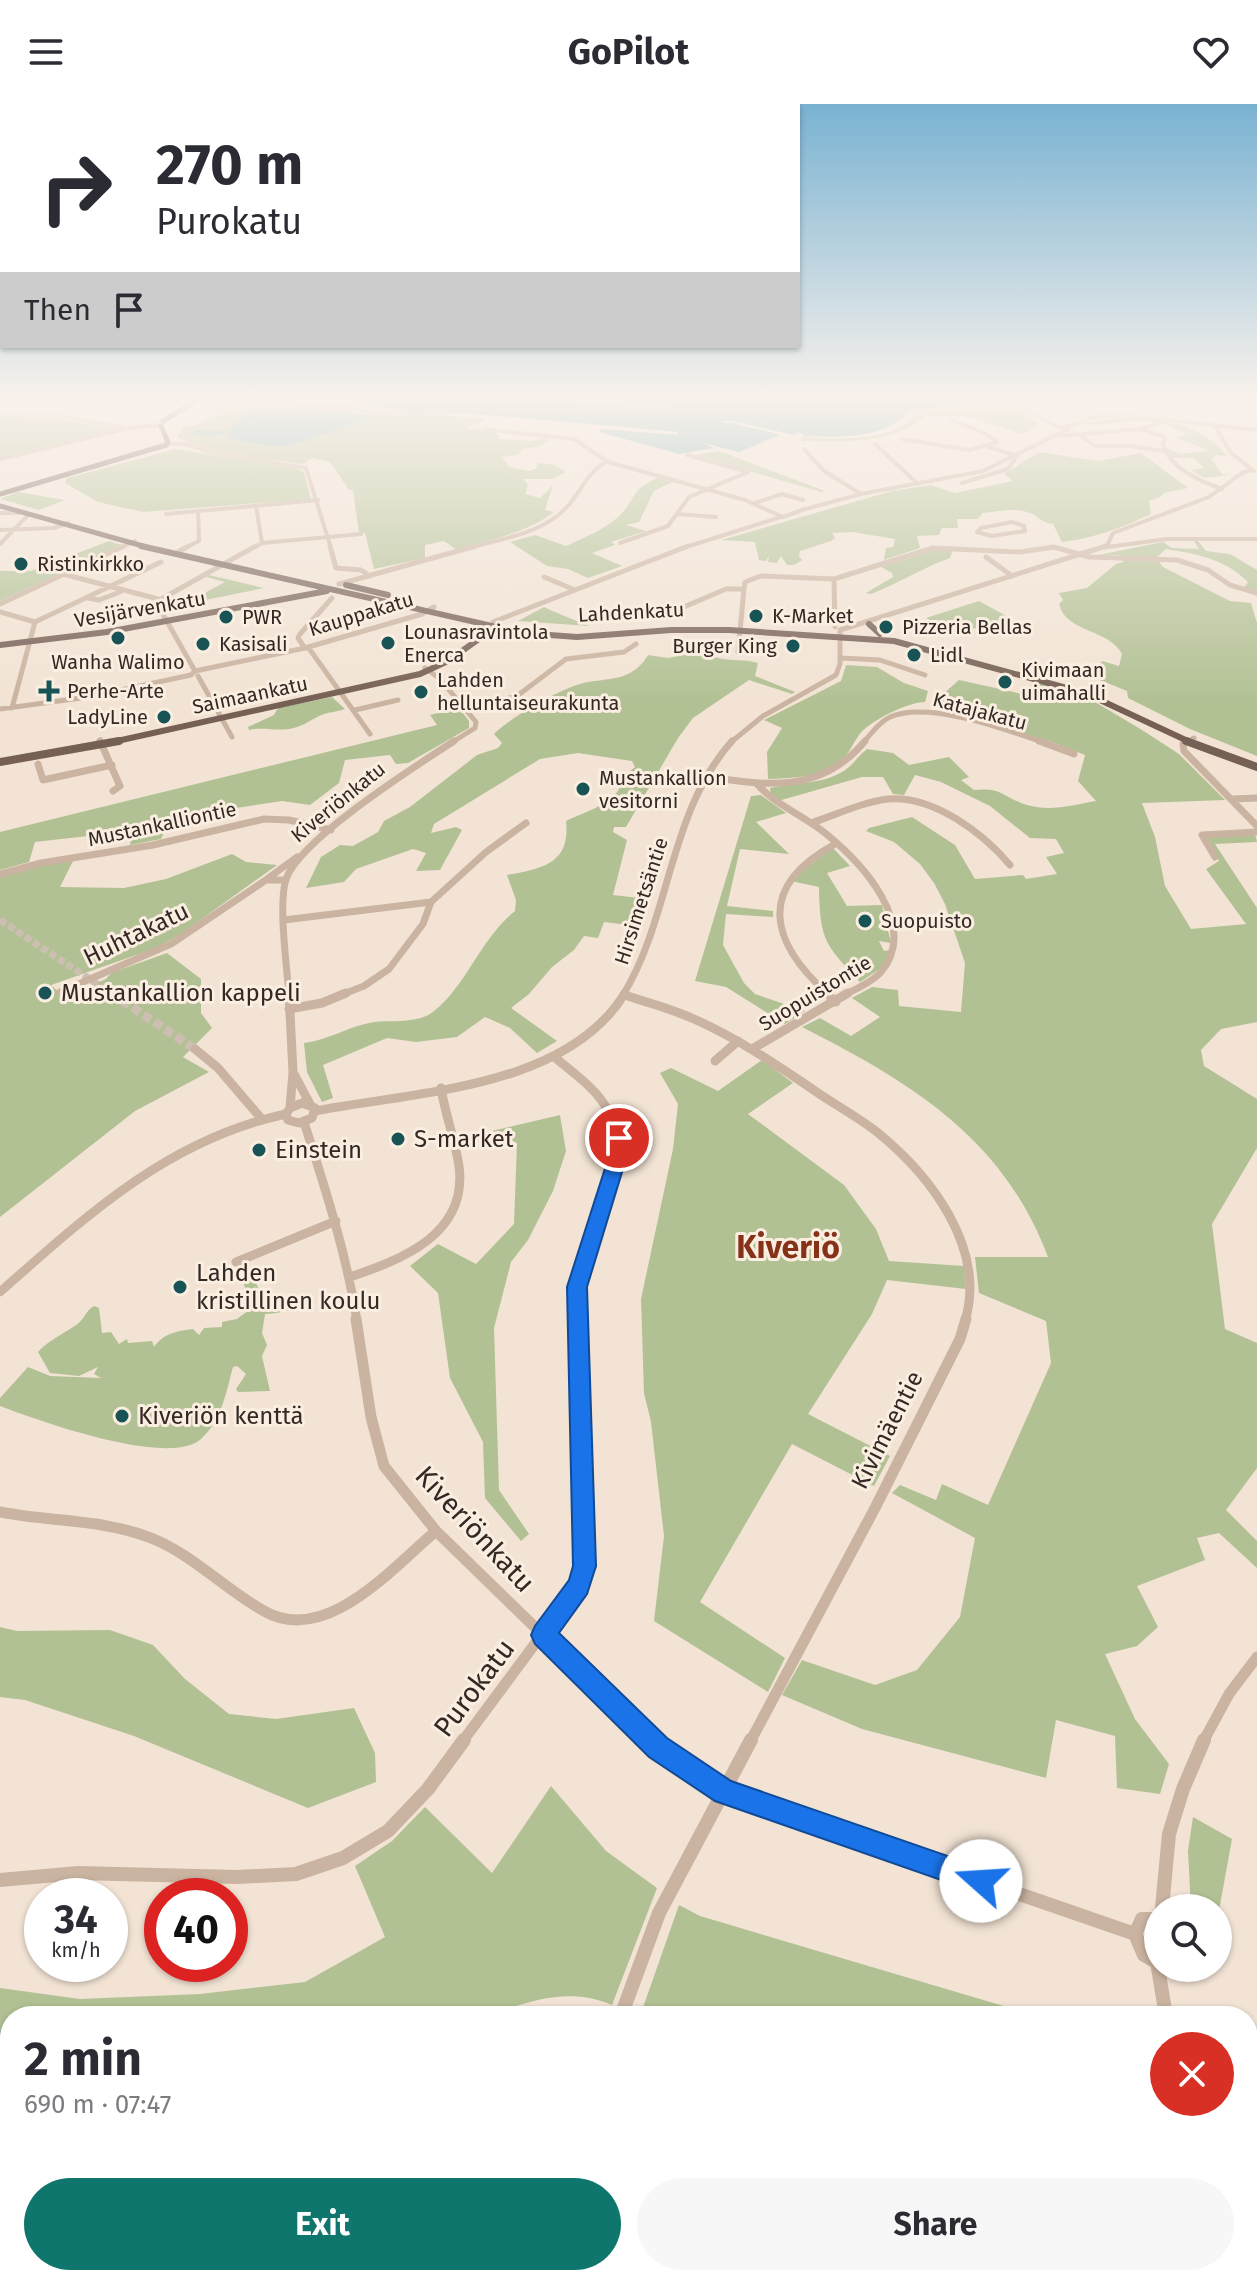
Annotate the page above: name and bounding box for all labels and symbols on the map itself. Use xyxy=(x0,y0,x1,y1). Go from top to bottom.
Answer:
place label: Ristinkirkko xyxy=(37,552,144,576)
marker: Ristinkirkko xyxy=(12,555,30,573)
street label: Vesijärvenkatu xyxy=(73,586,207,632)
street label: Kauppakatu xyxy=(306,587,416,641)
street label: Lahdenkatu xyxy=(577,597,685,627)
place label: K-Market xyxy=(772,604,854,628)
place label: PWR xyxy=(242,605,282,629)
marker: K-Market xyxy=(747,607,765,625)
marker: PWR xyxy=(217,608,235,626)
place label: Pizzeria Bellas xyxy=(902,615,1032,639)
marker: Pizzeria Bellas xyxy=(877,618,895,636)
place label: Lounasravintola Enerca xyxy=(404,620,549,667)
marker: Wanha Walimo xyxy=(109,629,127,647)
place label: Kasisali xyxy=(219,632,288,656)
marker: Lounasravintola Enerca xyxy=(379,634,397,652)
place label: Burger King xyxy=(672,634,778,658)
marker: Kasisali xyxy=(194,635,212,653)
marker: Burger King xyxy=(784,637,802,655)
place label: Lidl xyxy=(930,643,964,667)
marker: Lidl xyxy=(905,646,923,664)
place label: Wanha Walimo xyxy=(51,650,185,674)
place label: Kivimaan uimahalli xyxy=(1021,658,1106,705)
place label: Lahden helluntaiseurakunta xyxy=(437,668,620,715)
street label: Saimaankatu xyxy=(190,671,310,719)
marker: Kivimaan uimahalli xyxy=(996,673,1014,691)
place label: Perhe-Arte xyxy=(67,679,164,703)
marker: Perhe-Arte xyxy=(38,680,60,702)
marker: Lahden helluntaiseurakunta xyxy=(412,683,430,701)
street label: Katajakatu xyxy=(930,687,1030,735)
place label: LadyLine xyxy=(67,705,148,729)
marker: LadyLine xyxy=(155,708,173,726)
street label: Kiveriönkatu xyxy=(286,757,390,847)
place label: Mustankallion vesitorni xyxy=(599,766,727,813)
marker: Mustankallion vesitorni xyxy=(574,780,592,798)
street label: Mustankalliontie xyxy=(85,797,239,851)
street label: Hirsimetsäntie xyxy=(609,834,673,968)
street label: Huhtakatu xyxy=(79,897,193,971)
place label: Suopuisto xyxy=(881,909,972,933)
marker: Suopuisto xyxy=(856,912,874,930)
street label: Suopuistontie xyxy=(754,950,876,1036)
place label: Mustankallion kappeli xyxy=(61,979,301,1007)
marker: Mustankallion kappeli xyxy=(36,984,54,1002)
pin xyxy=(585,1104,653,1172)
place label: S-market xyxy=(414,1125,514,1153)
marker: S-market xyxy=(389,1130,407,1148)
place label: Einstein xyxy=(275,1136,362,1164)
marker: Einstein xyxy=(250,1141,268,1159)
district label: Kiveriö xyxy=(736,1228,840,1266)
place label: Lahden kristillinen koulu xyxy=(196,1259,380,1315)
marker: Lahden kristillinen koulu xyxy=(171,1278,189,1296)
street label: Kivimäentie xyxy=(845,1366,929,1494)
place label: Kiveriön kenttä xyxy=(138,1402,304,1430)
marker: Kiveriön kenttä xyxy=(113,1407,131,1425)
street label: Kiveriönkatu xyxy=(408,1459,542,1599)
street label: Purokatu xyxy=(427,1633,521,1743)
position arrow xyxy=(939,1839,1023,1923)
speed limit sign: 40 xyxy=(144,1878,248,1982)

